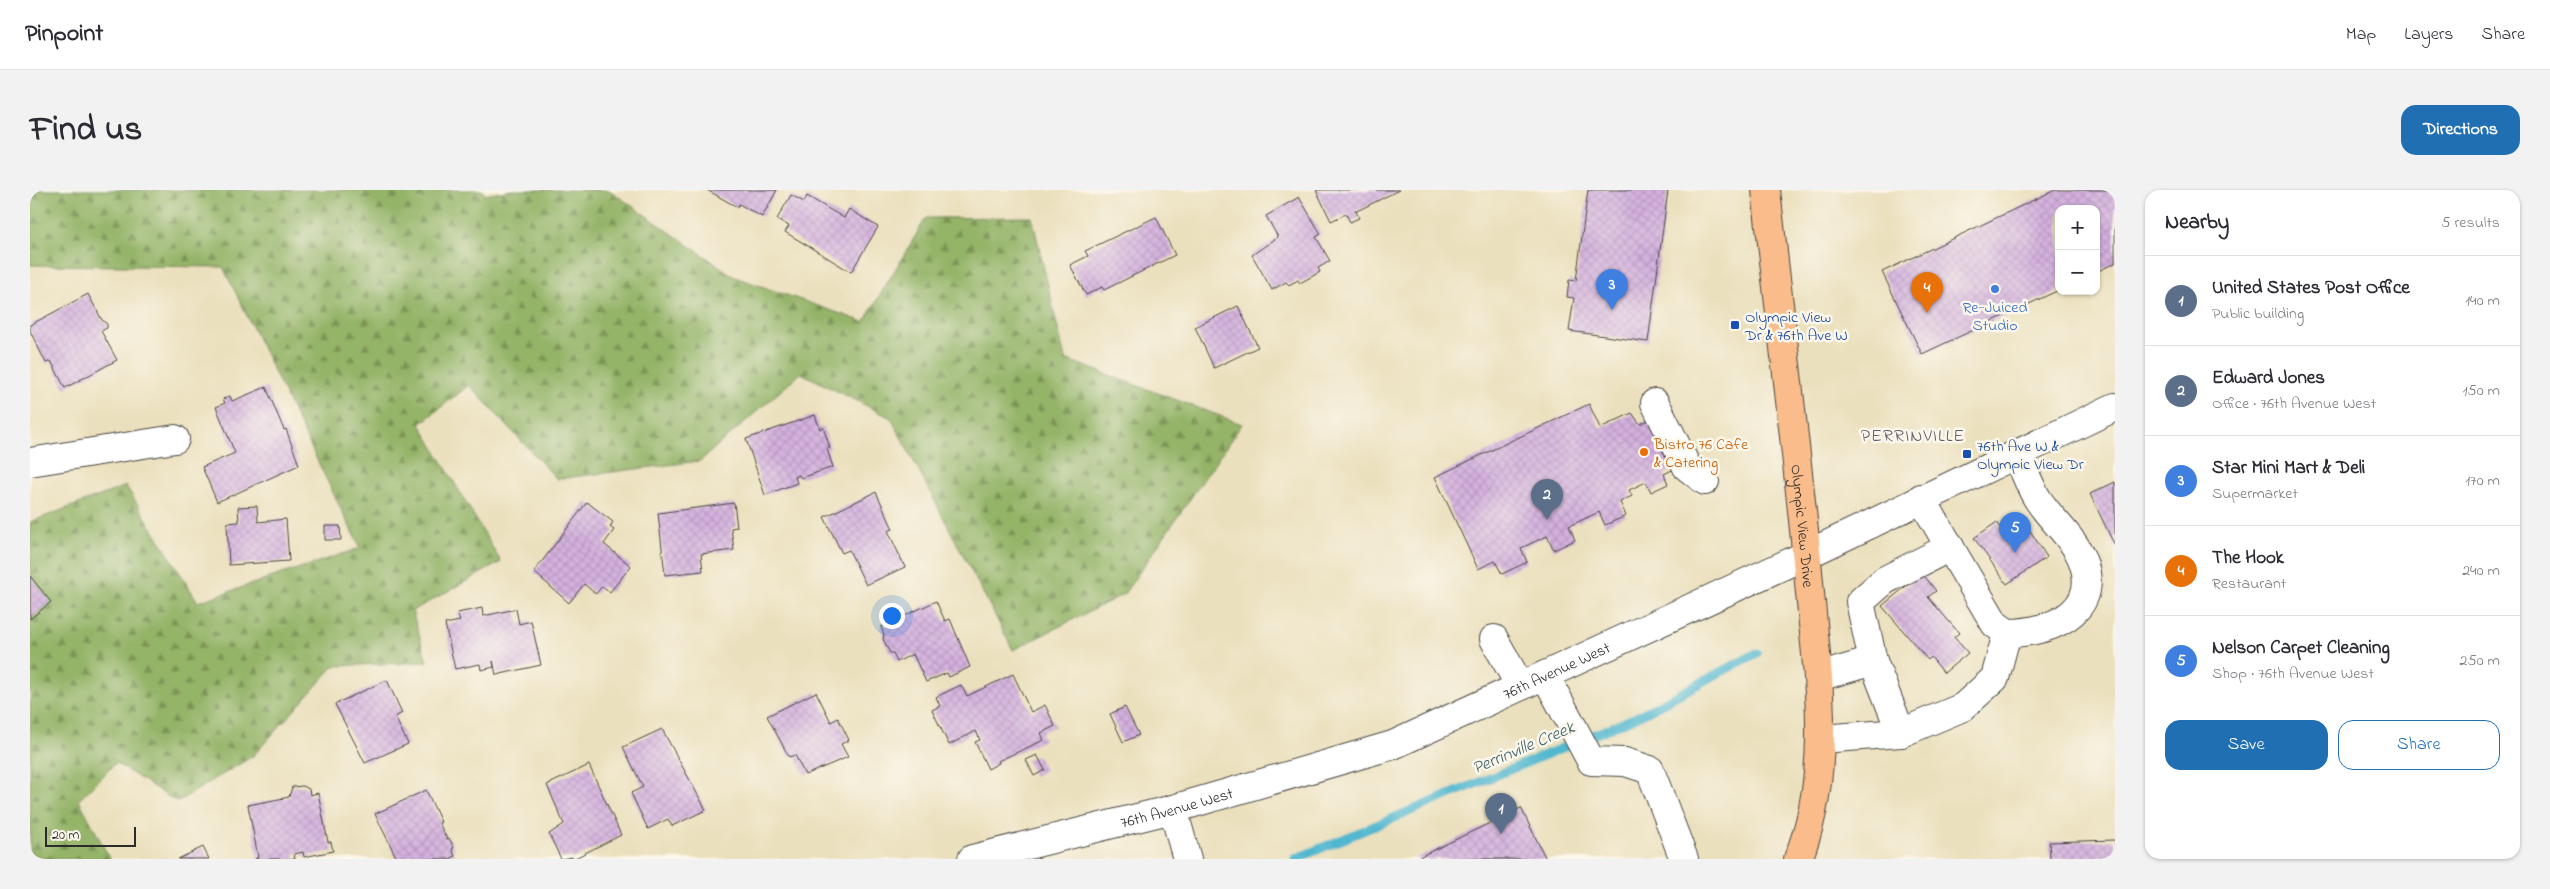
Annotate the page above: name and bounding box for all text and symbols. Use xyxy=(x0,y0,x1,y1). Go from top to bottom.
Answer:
text: Pinpoint xyxy=(25,17,103,52)
text: Map xyxy=(2346,22,2376,48)
text: Layers xyxy=(2404,22,2454,48)
text: Share xyxy=(2482,22,2525,48)
text: Find us xyxy=(30,105,142,156)
button: Directions xyxy=(2401,105,2520,155)
map controls xyxy=(2055,205,2100,295)
button: + xyxy=(2055,205,2100,250)
text: Nearby xyxy=(2165,208,2229,238)
text: 5 results xyxy=(2441,211,2500,235)
button: − xyxy=(2055,250,2100,295)
pin: 3 xyxy=(1596,269,1628,310)
pin: 4 xyxy=(1911,272,1943,313)
text: United States Post Office xyxy=(2212,275,2410,302)
marker: Re-Juiced Studio xyxy=(1989,283,2001,295)
text: 1 xyxy=(2178,289,2184,313)
text: 140 m xyxy=(2465,289,2500,313)
place label: Re-Juiced Studio xyxy=(1962,296,2028,338)
text: Public building xyxy=(2212,302,2304,326)
place label: Olympic View Dr & 76th Ave W xyxy=(1744,306,1848,348)
marker: Olympic View Dr & 76th Ave W xyxy=(1729,319,1741,331)
text: Edward Jones xyxy=(2212,365,2325,392)
text: 2 xyxy=(2177,379,2185,403)
text: 150 m xyxy=(2462,379,2500,403)
text: Office · 76th Avenue West xyxy=(2212,392,2376,416)
district label: PERRINVILLE xyxy=(1861,424,1965,450)
place label: Bistro 76 Cafe & Catering xyxy=(1653,433,1749,475)
place label: 76th Ave W & Olympic View Dr xyxy=(1977,435,2084,477)
marker: Bistro 76 Cafe & Catering xyxy=(1638,446,1650,458)
marker: 76th Ave W & Olympic View Dr xyxy=(1961,448,1973,460)
text: Star Mini Mart & Deli xyxy=(2212,455,2365,482)
street label: Olympic View Drive xyxy=(1783,463,1819,589)
text: 3 xyxy=(2178,469,2184,493)
text: 170 m xyxy=(2465,469,2500,493)
pin: 2 xyxy=(1531,479,1563,520)
text: Supermarket xyxy=(2212,482,2298,506)
pin: 5 xyxy=(1999,512,2031,553)
text: The Hook xyxy=(2212,545,2284,572)
text: 4 xyxy=(2178,559,2184,583)
text: 240 m xyxy=(2462,559,2500,583)
text: Restaurant xyxy=(2212,572,2286,596)
your location xyxy=(879,603,905,629)
text: Nelson Carpet Cleaning xyxy=(2212,635,2390,662)
street label: 76th Avenue West xyxy=(1500,636,1615,707)
text: 5 xyxy=(2176,649,2186,673)
text: 250 m xyxy=(2460,649,2500,673)
text: Shop · 76th Avenue West xyxy=(2212,662,2374,686)
water label: Perrinville Creek xyxy=(1469,715,1580,782)
button: Save xyxy=(2165,720,2328,770)
button: Share xyxy=(2338,720,2500,770)
street label: 76th Avenue West xyxy=(1118,782,1237,836)
pin: 1 xyxy=(1485,793,1517,834)
scale bar xyxy=(45,824,136,847)
text: 20 m xyxy=(52,825,79,846)

